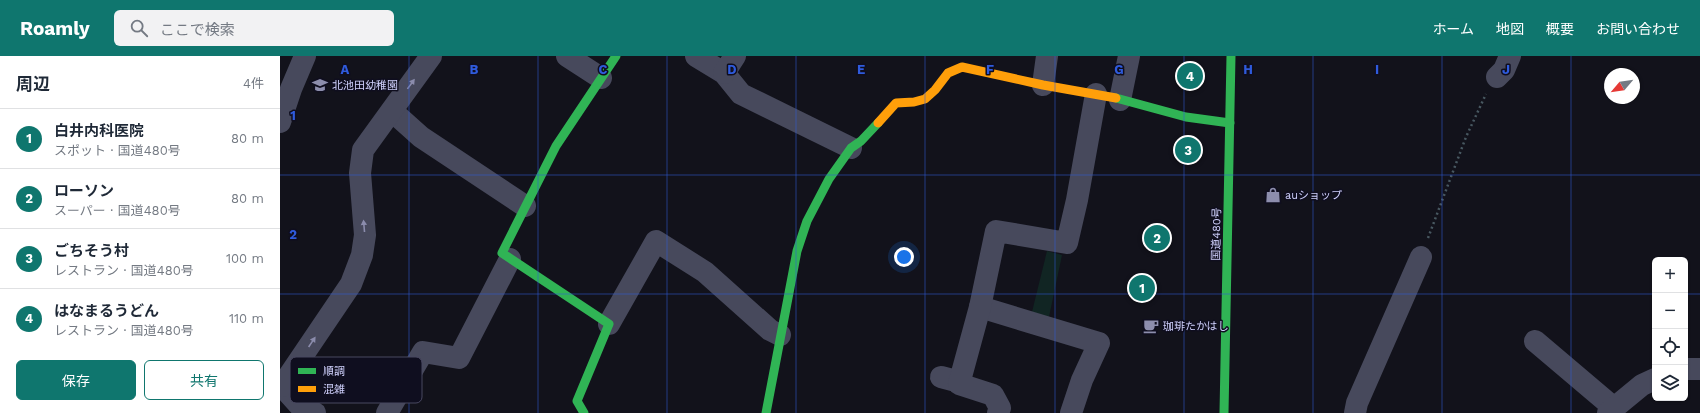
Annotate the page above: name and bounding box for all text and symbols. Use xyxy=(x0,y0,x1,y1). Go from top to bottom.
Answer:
search box xyxy=(114,10,394,46)
text: Roamly xyxy=(20,17,90,40)
icon: search xyxy=(128,17,150,39)
text: ここで検索 xyxy=(160,21,235,39)
text: ホーム xyxy=(1432,21,1474,37)
text: 地図 xyxy=(1496,21,1524,37)
text: 概要 xyxy=(1546,21,1574,37)
text: お問い合わせ xyxy=(1596,21,1680,37)
pin: 4 xyxy=(1177,61,1203,91)
text: A xyxy=(341,62,350,77)
text: B xyxy=(470,62,479,77)
text: C xyxy=(599,62,608,77)
text: D xyxy=(727,62,737,77)
text: E xyxy=(857,62,865,77)
text: F xyxy=(986,62,994,77)
text: G xyxy=(1114,62,1124,77)
text: H xyxy=(1243,62,1253,77)
text: I xyxy=(1375,62,1379,77)
text: J xyxy=(1502,62,1510,77)
north arrow xyxy=(1604,68,1640,104)
text: 周辺 xyxy=(16,74,50,94)
text: 4件 xyxy=(243,76,264,91)
school or university icon: 北池田幼稚園 xyxy=(311,76,329,94)
place label: 北池田幼稚園 xyxy=(332,79,398,92)
one-way arrow xyxy=(407,79,415,89)
text: 1 xyxy=(290,108,296,123)
text: 白井内科医院 xyxy=(54,122,144,140)
text: 1 xyxy=(26,131,32,146)
text: 80 m xyxy=(231,131,264,146)
pin: 3 xyxy=(1175,135,1201,165)
text: スポット · 国道480号 xyxy=(54,143,181,158)
text: ローソン xyxy=(54,182,114,200)
shop icon: auショップ xyxy=(1264,186,1282,204)
place label: auショップ xyxy=(1285,189,1342,202)
text: 2 xyxy=(25,191,33,206)
text: 80 m xyxy=(231,191,264,206)
text: スーパー · 国道480号 xyxy=(54,203,181,218)
street label: 国道480号 xyxy=(1210,207,1223,261)
one-way arrow xyxy=(360,220,367,232)
pin: 2 xyxy=(1144,223,1170,253)
text: 2 xyxy=(289,227,297,242)
text: ごちそう村 xyxy=(54,242,129,260)
your location xyxy=(894,247,914,267)
text: 3 xyxy=(25,251,33,266)
text: 100 m xyxy=(226,251,264,266)
map controls xyxy=(1652,257,1688,401)
button: + xyxy=(1652,257,1688,293)
text: レストラン · 国道480号 xyxy=(54,263,194,278)
pin: 1 xyxy=(1129,273,1155,303)
button: − xyxy=(1652,293,1688,329)
text: はなまるうどん xyxy=(54,302,159,320)
text: 4 xyxy=(25,311,33,326)
text: 110 m xyxy=(229,311,264,326)
cafe icon: 珈琲たかはし xyxy=(1142,317,1160,335)
place label: 珈琲たかはし xyxy=(1163,320,1229,333)
text: レストラン · 国道480号 xyxy=(54,323,194,338)
button: locate xyxy=(1652,329,1688,365)
one-way arrow xyxy=(308,337,316,347)
legend xyxy=(290,357,422,403)
button: 保存 xyxy=(16,360,136,400)
button: 共有 xyxy=(144,360,264,400)
text: 順調 xyxy=(323,365,345,378)
button: layers xyxy=(1652,365,1688,401)
text: 混雑 xyxy=(323,383,345,396)

